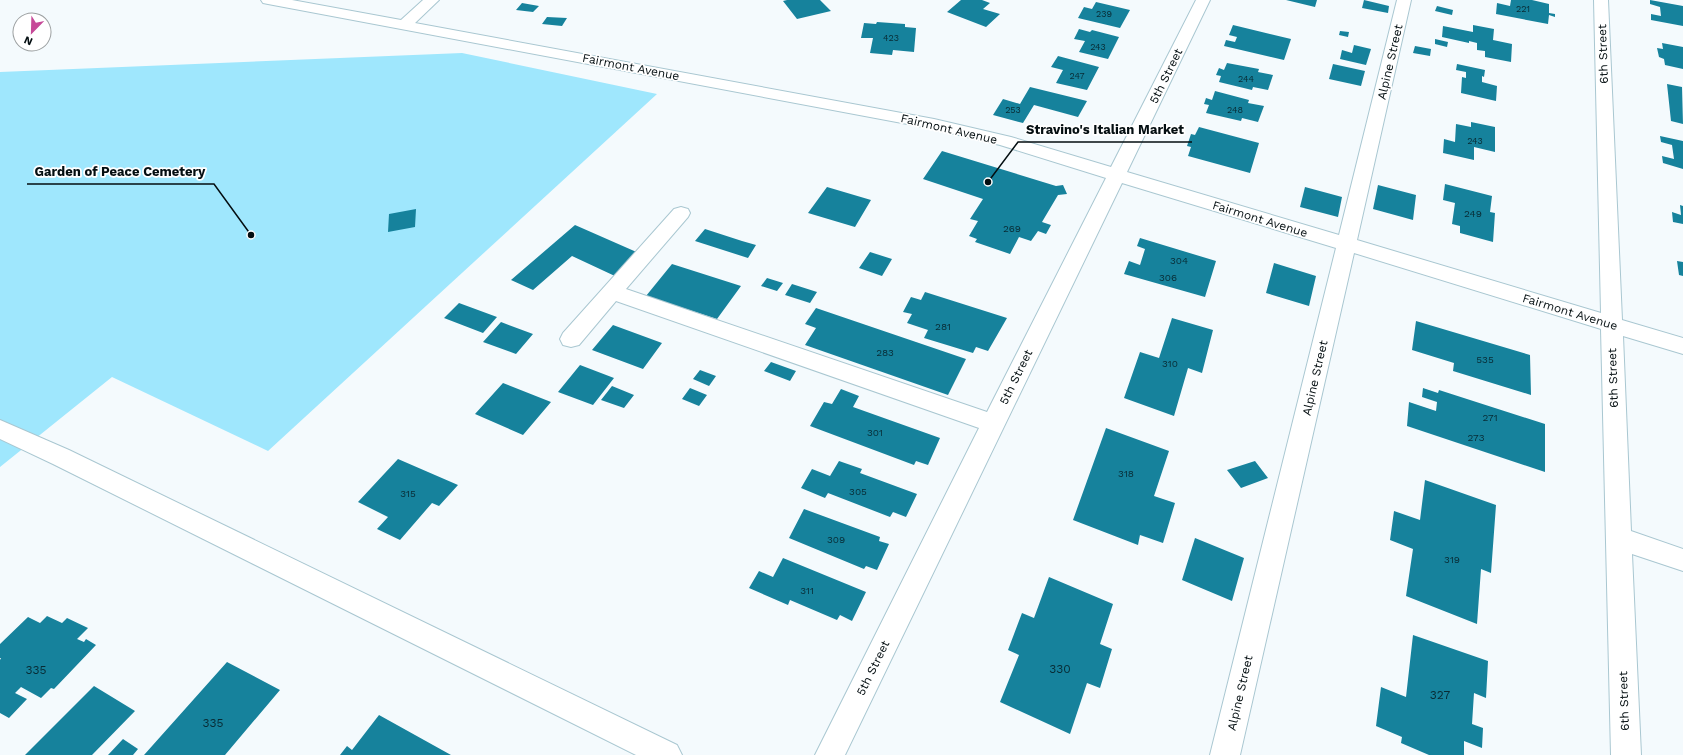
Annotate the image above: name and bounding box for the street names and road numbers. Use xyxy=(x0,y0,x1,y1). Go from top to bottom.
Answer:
street label: Alpine Street xyxy=(1375,23,1405,101)
street label: 6th Street xyxy=(1595,24,1611,84)
street label: 5th Street xyxy=(1147,46,1185,106)
street label: Fairmont Avenue xyxy=(581,51,681,83)
street label: Fairmont Avenue xyxy=(899,111,999,147)
street label: Fairmont Avenue xyxy=(1211,198,1309,240)
street label: Fairmont Avenue xyxy=(1521,291,1619,333)
street label: Alpine Street xyxy=(1300,339,1330,417)
street label: 5th Street xyxy=(997,347,1035,407)
street label: 6th Street xyxy=(1605,348,1621,408)
street label: 5th Street xyxy=(854,638,892,698)
street label: Alpine Street xyxy=(1225,654,1255,732)
street label: 6th Street xyxy=(1616,671,1632,731)

